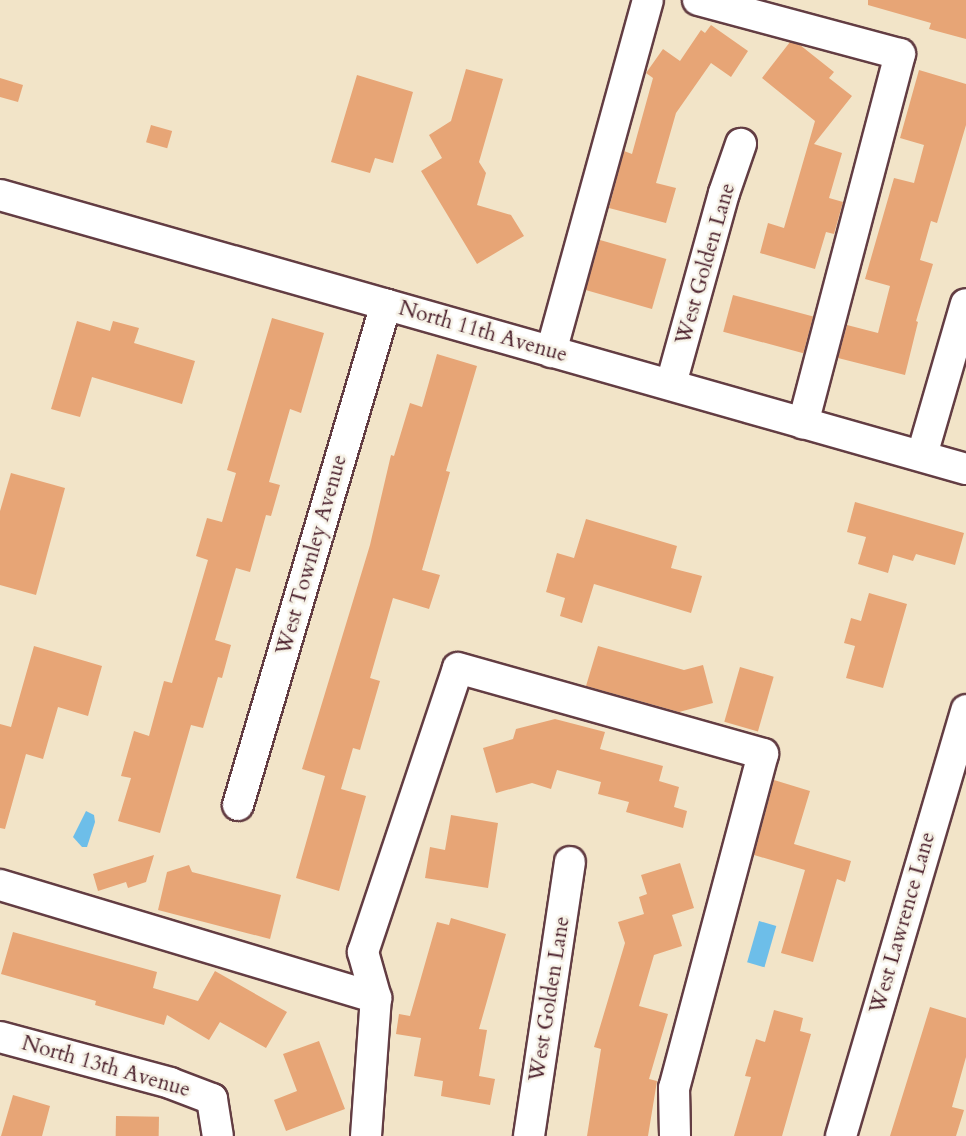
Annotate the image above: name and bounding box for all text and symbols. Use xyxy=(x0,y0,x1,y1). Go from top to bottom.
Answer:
street label: West Golden Lane xyxy=(671,180,741,348)
street label: North 11th Avenue xyxy=(396,296,570,368)
street label: West Townley Avenue xyxy=(271,452,353,658)
street label: West Lawrence Lane xyxy=(865,829,941,1017)
street label: West Golden Lane xyxy=(525,915,575,1083)
street label: North 13th Avenue xyxy=(19,1031,193,1103)

